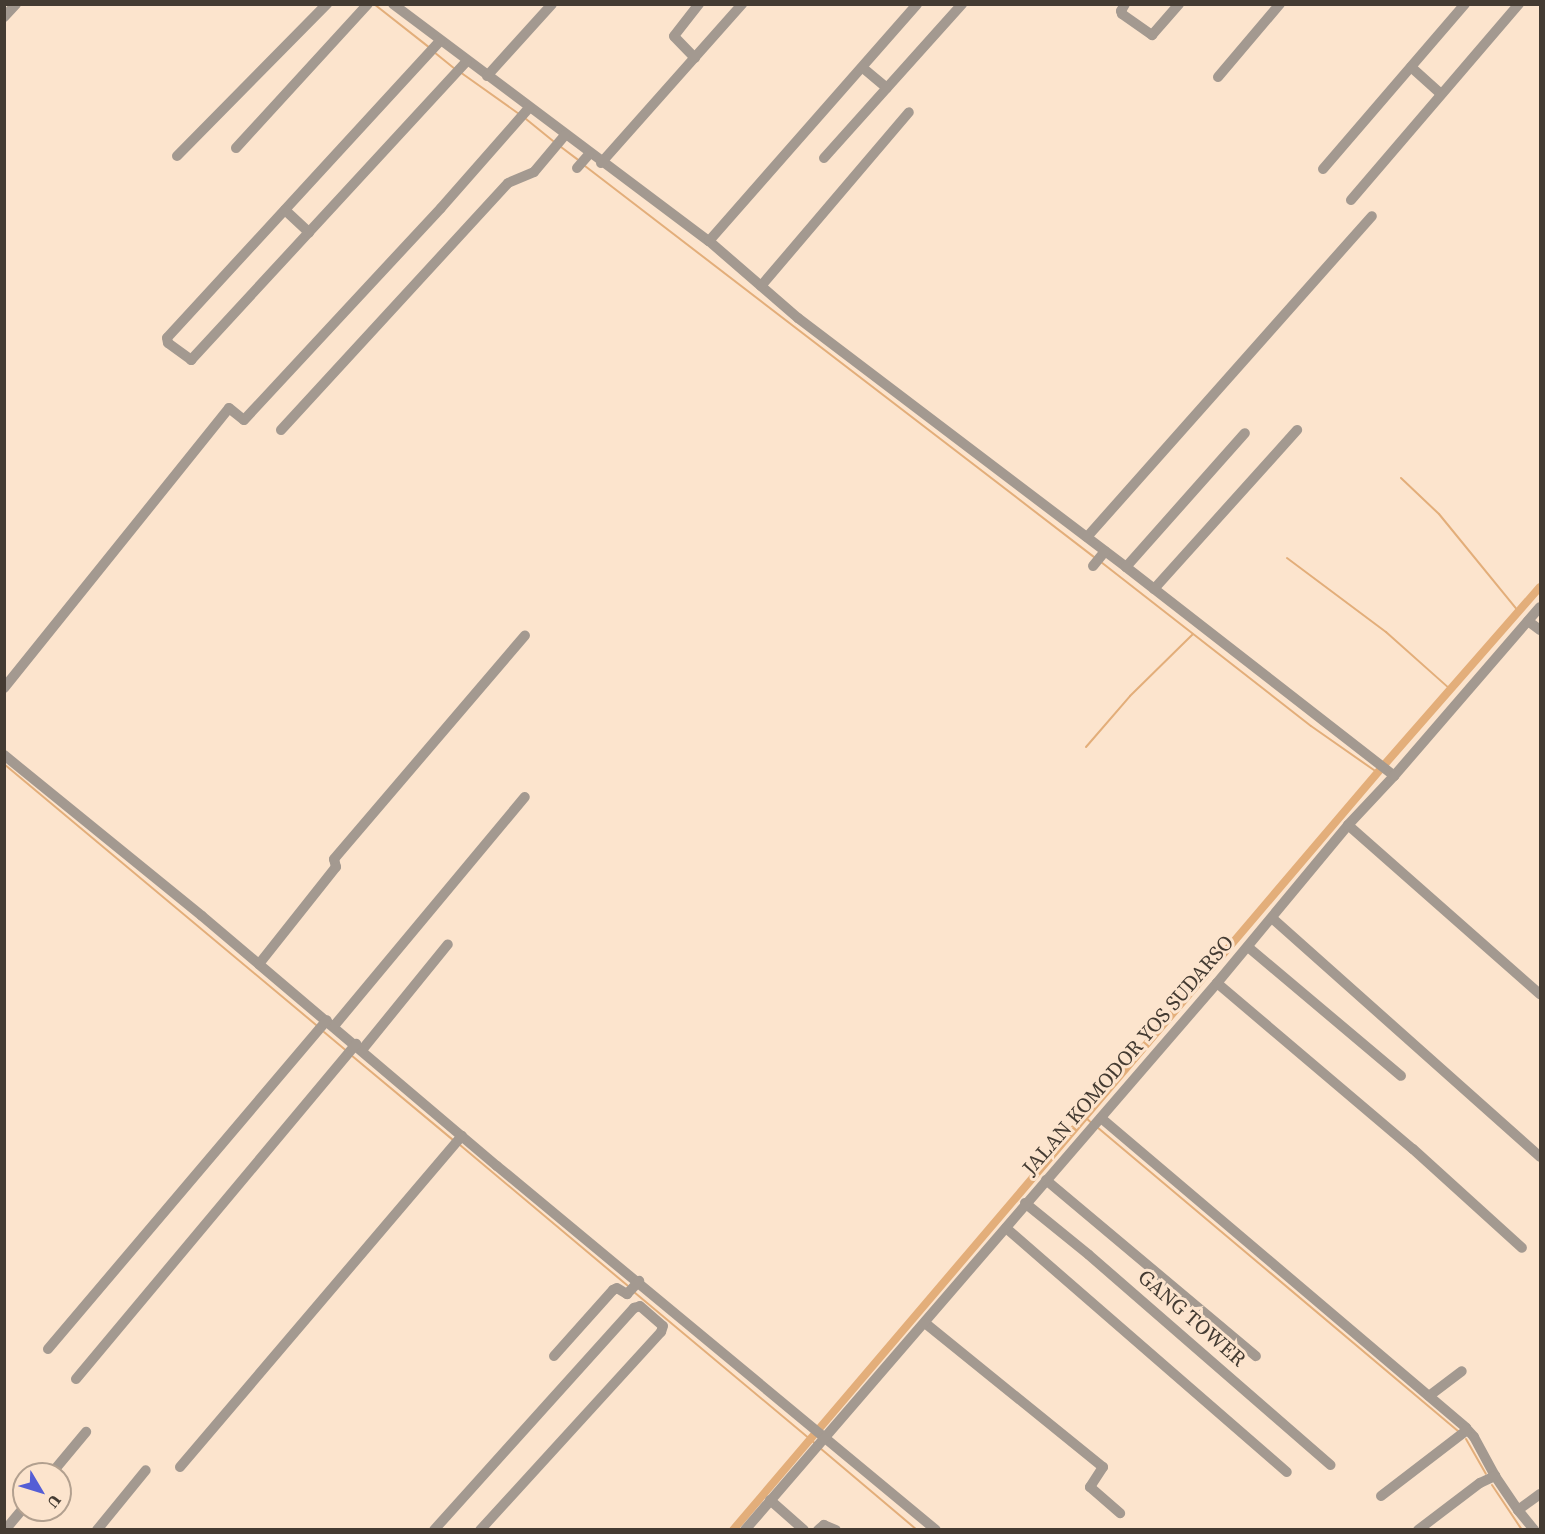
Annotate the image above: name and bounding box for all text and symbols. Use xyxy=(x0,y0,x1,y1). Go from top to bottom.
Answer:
street label: JALAN KOMODOR YOS SUDARSO xyxy=(1017,930,1239,1180)
street label: GANG TOWER xyxy=(1133,1264,1251,1372)
north arrow xyxy=(12,1462,72,1522)
text: U xyxy=(42,1490,67,1513)

